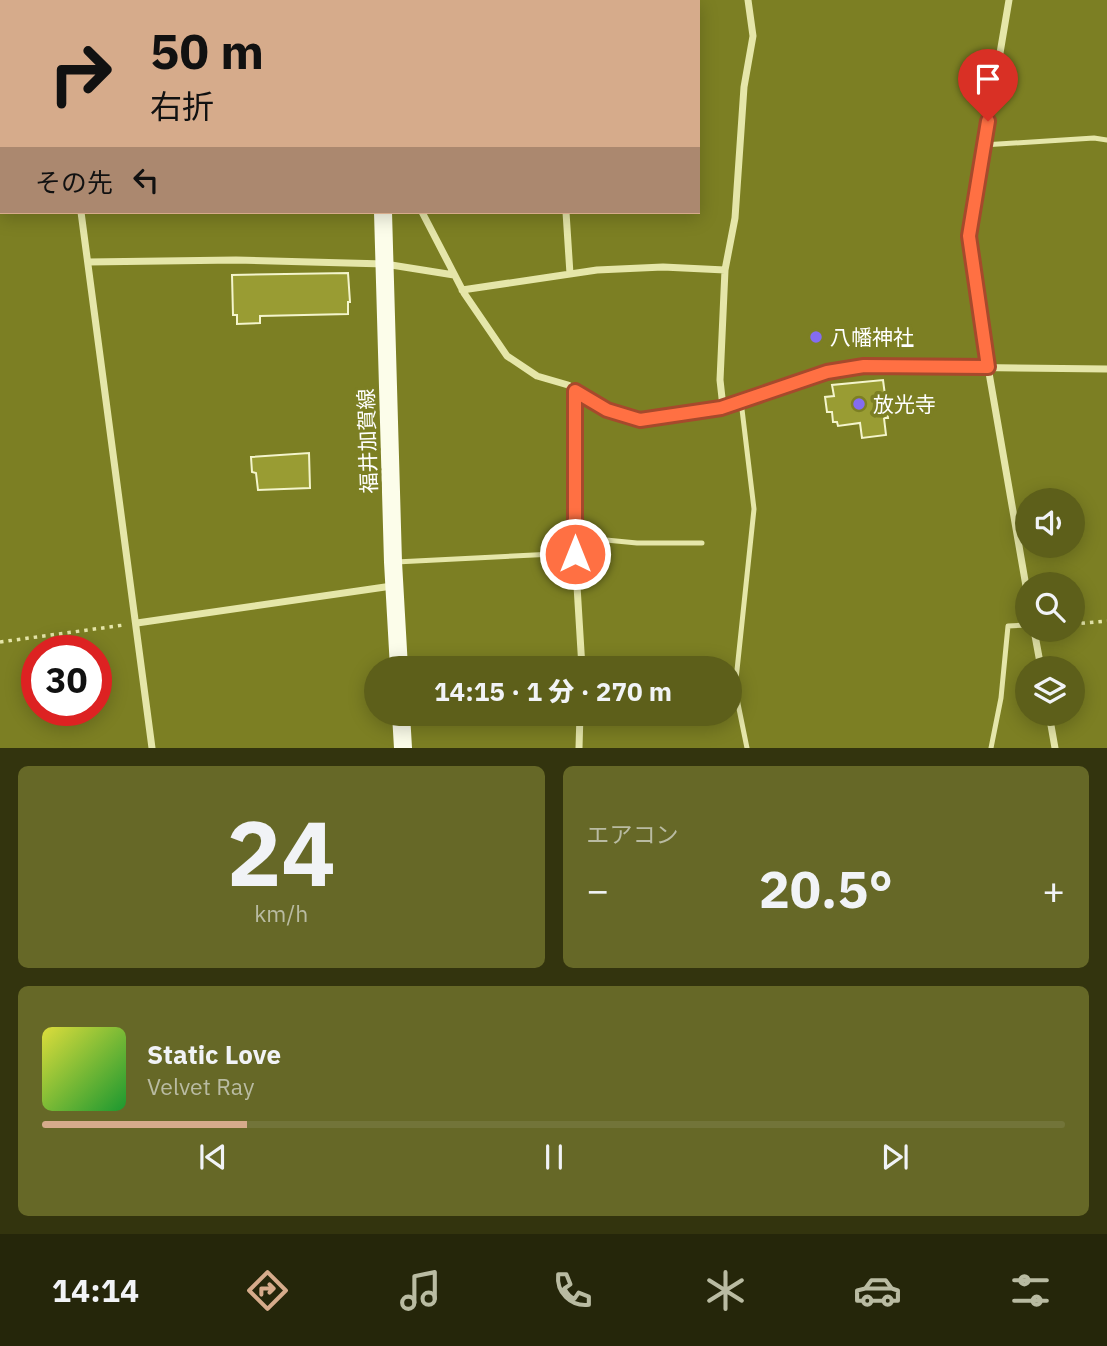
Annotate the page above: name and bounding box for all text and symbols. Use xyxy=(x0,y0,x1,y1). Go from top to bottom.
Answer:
text: 50 m xyxy=(150,19,264,82)
icon: right xyxy=(35,28,126,119)
pin xyxy=(958,49,1018,121)
icon: arrive xyxy=(969,60,1007,98)
text: 右折 xyxy=(150,85,214,127)
icon: left xyxy=(127,161,165,199)
text: その先 xyxy=(35,165,113,199)
place label: 八幡神社 xyxy=(830,323,914,351)
marker: 八幡神社 xyxy=(808,329,824,345)
street label: 福井加賀線 xyxy=(351,388,383,494)
place label: 放光寺 xyxy=(873,390,936,418)
marker: 放光寺 xyxy=(851,396,867,412)
map controls xyxy=(1015,488,1085,726)
button: sound xyxy=(1015,488,1085,558)
position arrow xyxy=(538,517,612,591)
button: search xyxy=(1015,572,1085,642)
speed limit sign: 30 xyxy=(21,635,112,726)
button: layers xyxy=(1015,656,1085,726)
text: 14:15 · 1 分 · 270 m xyxy=(434,674,672,708)
text: 24 xyxy=(227,793,336,911)
text: エアコン xyxy=(587,819,679,849)
text: 20.5° xyxy=(759,855,893,922)
text: − xyxy=(587,865,609,914)
text: + xyxy=(1042,865,1065,914)
text: km/h xyxy=(254,898,308,928)
text: Static Love xyxy=(147,1037,281,1071)
text: Velvet Ray xyxy=(147,1071,254,1101)
icon: previous xyxy=(194,1138,232,1176)
icon: pause xyxy=(535,1138,573,1176)
icon: next xyxy=(876,1138,914,1176)
icon: directions xyxy=(243,1266,292,1315)
icon: music xyxy=(396,1266,445,1315)
icon: phone xyxy=(548,1266,597,1315)
icon: climate xyxy=(701,1266,750,1315)
icon: car xyxy=(853,1266,902,1315)
icon: filters xyxy=(1006,1266,1055,1315)
text: 14:14 xyxy=(52,1269,139,1311)

